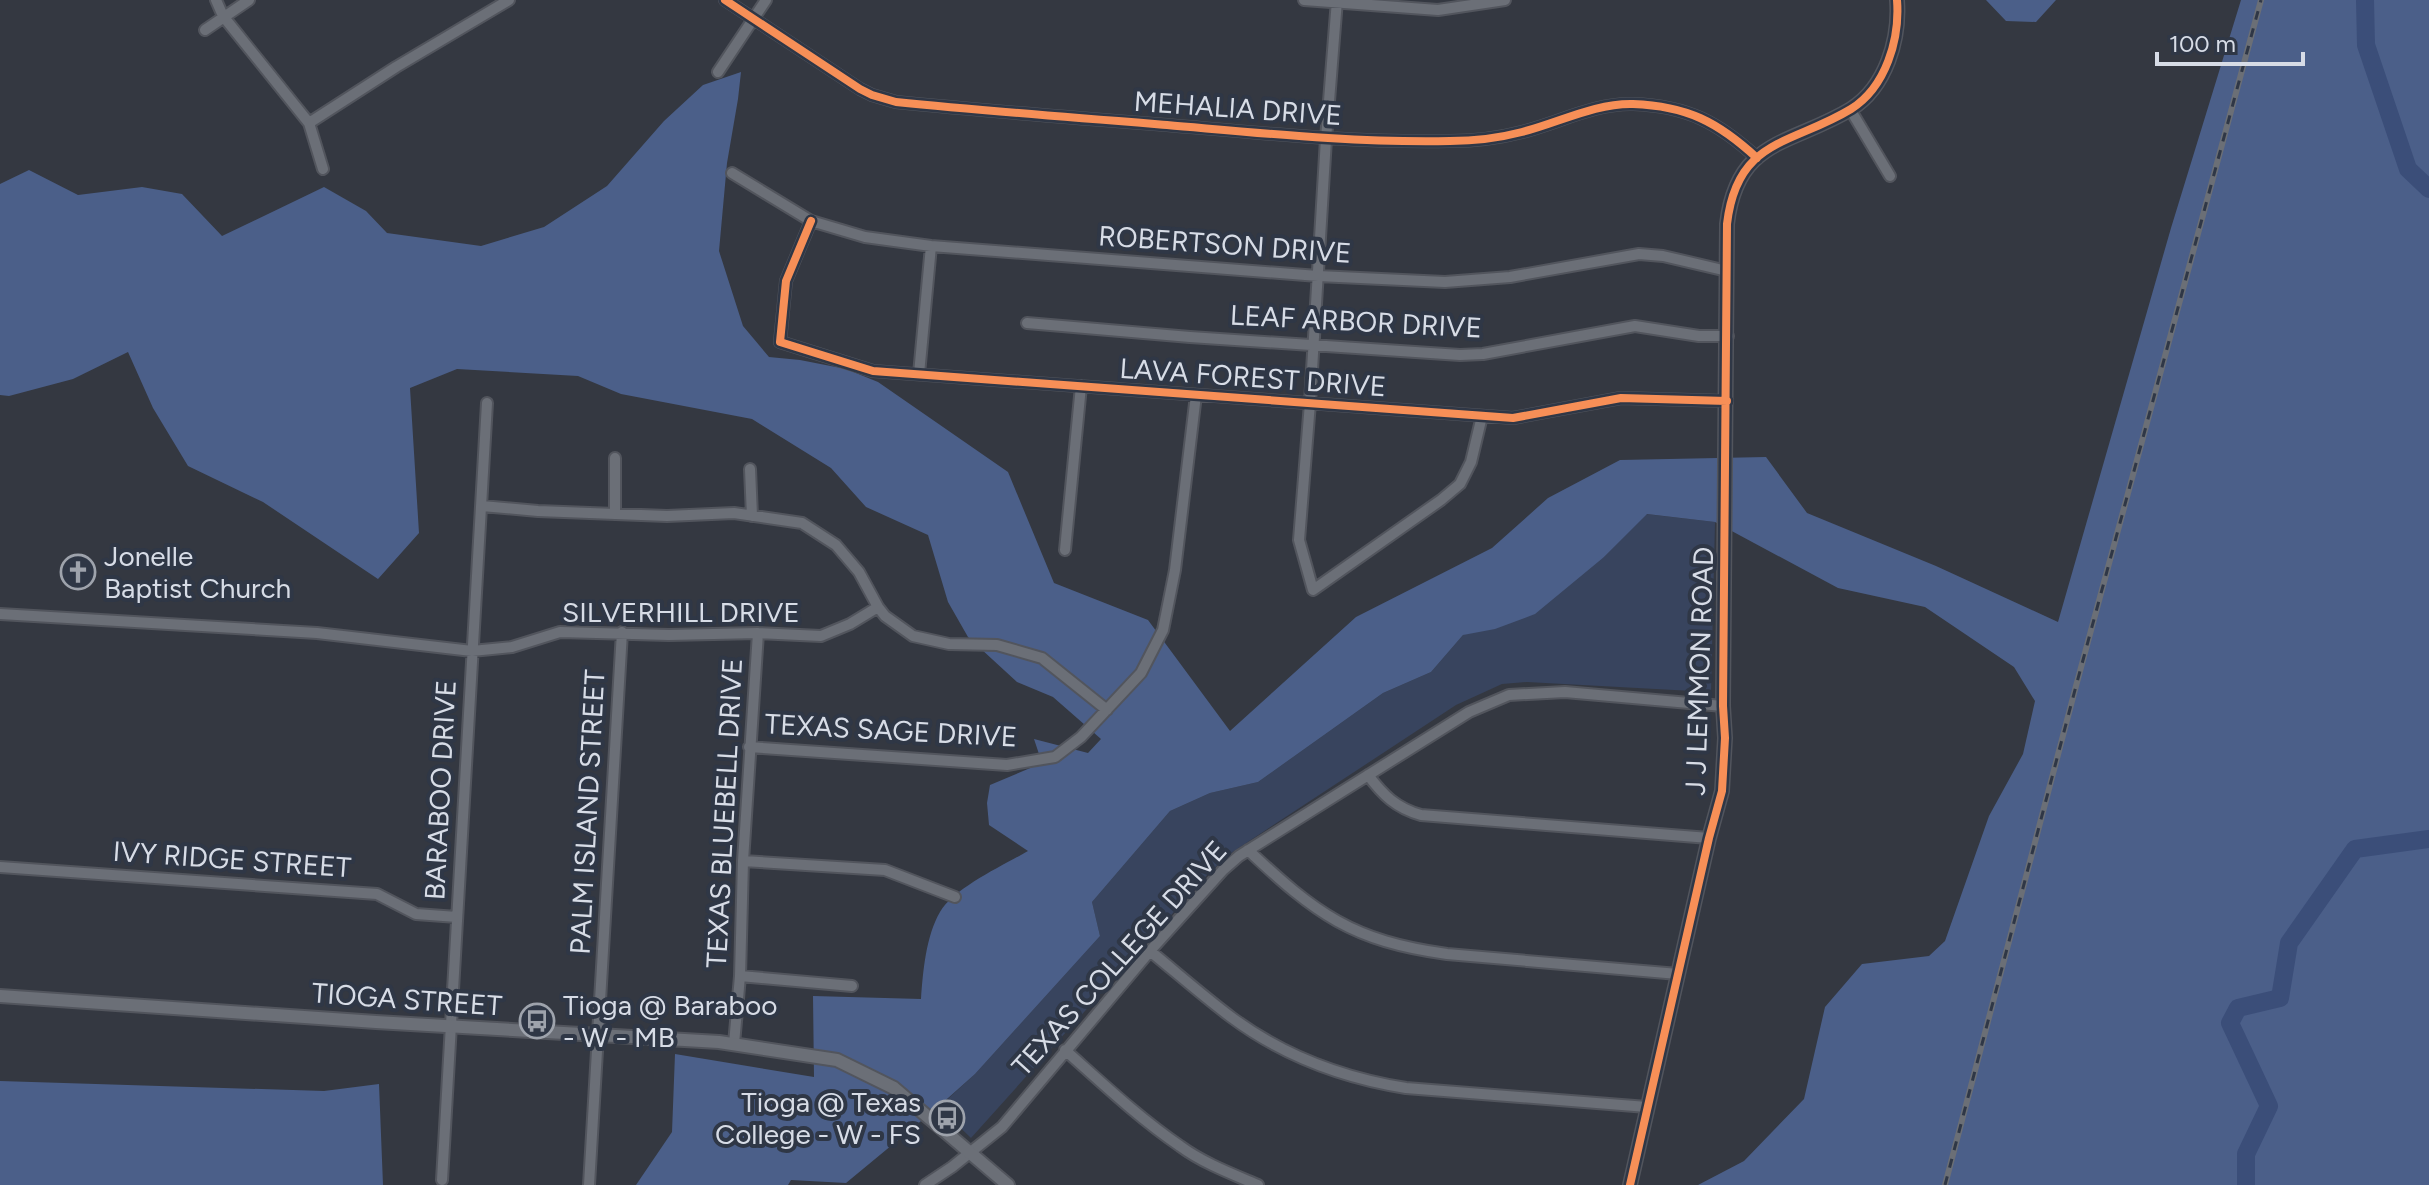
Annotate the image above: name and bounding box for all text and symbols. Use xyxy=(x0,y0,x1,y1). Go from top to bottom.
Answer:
scale bar xyxy=(2157,16,2303,66)
text: 100 m xyxy=(2169,29,2236,58)
street label: MEHALIA DRIVE xyxy=(1133,84,1343,132)
street label: ROBERTSON DRIVE xyxy=(1097,218,1353,270)
street label: LEAF ARBOR DRIVE xyxy=(1229,297,1483,345)
street label: LAVA FOREST DRIVE xyxy=(1118,351,1388,403)
place label: Jonelle Baptist Church xyxy=(104,539,291,605)
street label: J J LEMMON ROAD xyxy=(1678,546,1720,796)
church icon: Jonelle Baptist Church xyxy=(59,553,97,591)
street label: SILVERHILL DRIVE xyxy=(562,595,800,629)
street label: TEXAS BLUEBELL DRIVE xyxy=(699,657,749,969)
street label: PALM ISLAND STREET xyxy=(563,668,611,955)
street label: BARABOO DRIVE xyxy=(417,679,463,901)
street label: TEXAS SAGE DRIVE xyxy=(764,706,1018,754)
street label: TEXAS COLLEGE DRIVE xyxy=(1004,833,1234,1083)
street label: IVY RIDGE STREET xyxy=(112,834,353,884)
street label: TIOGA STREET xyxy=(311,975,504,1023)
place label: Tioga @ Baraboo - W - MB xyxy=(563,988,777,1054)
bus stop icon: Tioga @ Baraboo - W - MB xyxy=(518,1002,556,1040)
place label: Tioga @ Texas College - W - FS xyxy=(715,1085,921,1151)
bus stop icon: Tioga @ Texas College - W - FS xyxy=(928,1099,966,1137)

